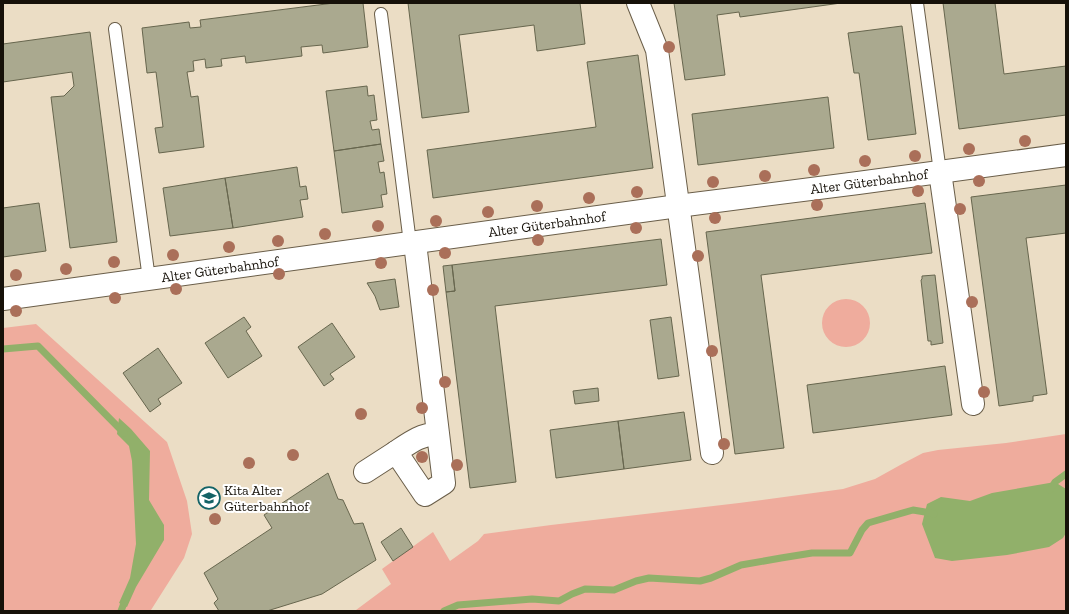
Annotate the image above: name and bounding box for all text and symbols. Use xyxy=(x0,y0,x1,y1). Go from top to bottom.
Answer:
street label: Alter Güterbahnhof xyxy=(809,165,930,198)
street label: Alter Güterbahnhof xyxy=(487,208,608,241)
street label: Alter Güterbahnhof xyxy=(160,253,281,286)
place label: Kita Alter Güterbahnhof xyxy=(224,482,310,515)
school or university icon: Kita Alter Güterbahnhof xyxy=(196,485,222,511)

